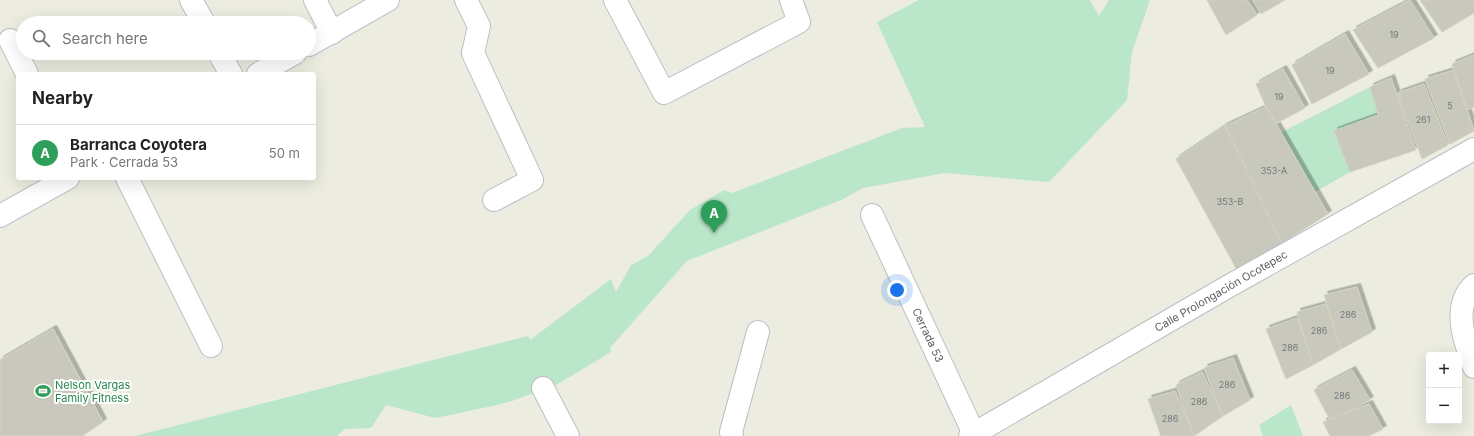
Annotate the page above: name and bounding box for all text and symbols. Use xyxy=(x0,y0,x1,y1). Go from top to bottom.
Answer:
search box xyxy=(16,16,316,60)
icon: search xyxy=(30,27,52,49)
text: Search here xyxy=(62,29,148,48)
house number: 19 xyxy=(1389,29,1399,40)
house number: 19 xyxy=(1325,65,1335,76)
text: Nearby xyxy=(32,88,93,108)
house number: 19 xyxy=(1274,91,1284,102)
house number: 5 xyxy=(1447,100,1453,111)
house number: 261 xyxy=(1416,114,1430,125)
text: Barranca Coyotera xyxy=(70,135,207,154)
text: A xyxy=(40,145,50,161)
text: 50 m xyxy=(269,145,300,161)
text: Park · Cerrada 53 xyxy=(70,154,178,170)
house number: 353-A xyxy=(1261,165,1287,176)
house number: 353-B xyxy=(1217,196,1243,207)
pin: A xyxy=(701,200,727,233)
street label: Calle Prolongación Ocotepec xyxy=(1152,247,1290,335)
your location xyxy=(887,280,907,300)
street label: Cerrada 53 xyxy=(909,305,947,365)
house number: 286 xyxy=(1340,309,1357,320)
house number: 286 xyxy=(1311,325,1328,336)
house number: 286 xyxy=(1282,342,1299,353)
map controls xyxy=(1426,352,1462,424)
button: + xyxy=(1426,352,1462,388)
place label: Nelson Vargas Family Fitness xyxy=(55,378,130,405)
house number: 286 xyxy=(1219,379,1236,390)
sports icon: Nelson Vargas Family Fitness xyxy=(34,382,52,400)
button: − xyxy=(1426,388,1462,424)
house number: 286 xyxy=(1334,390,1351,401)
house number: 286 xyxy=(1191,396,1208,407)
house number: 286 xyxy=(1162,413,1179,424)

